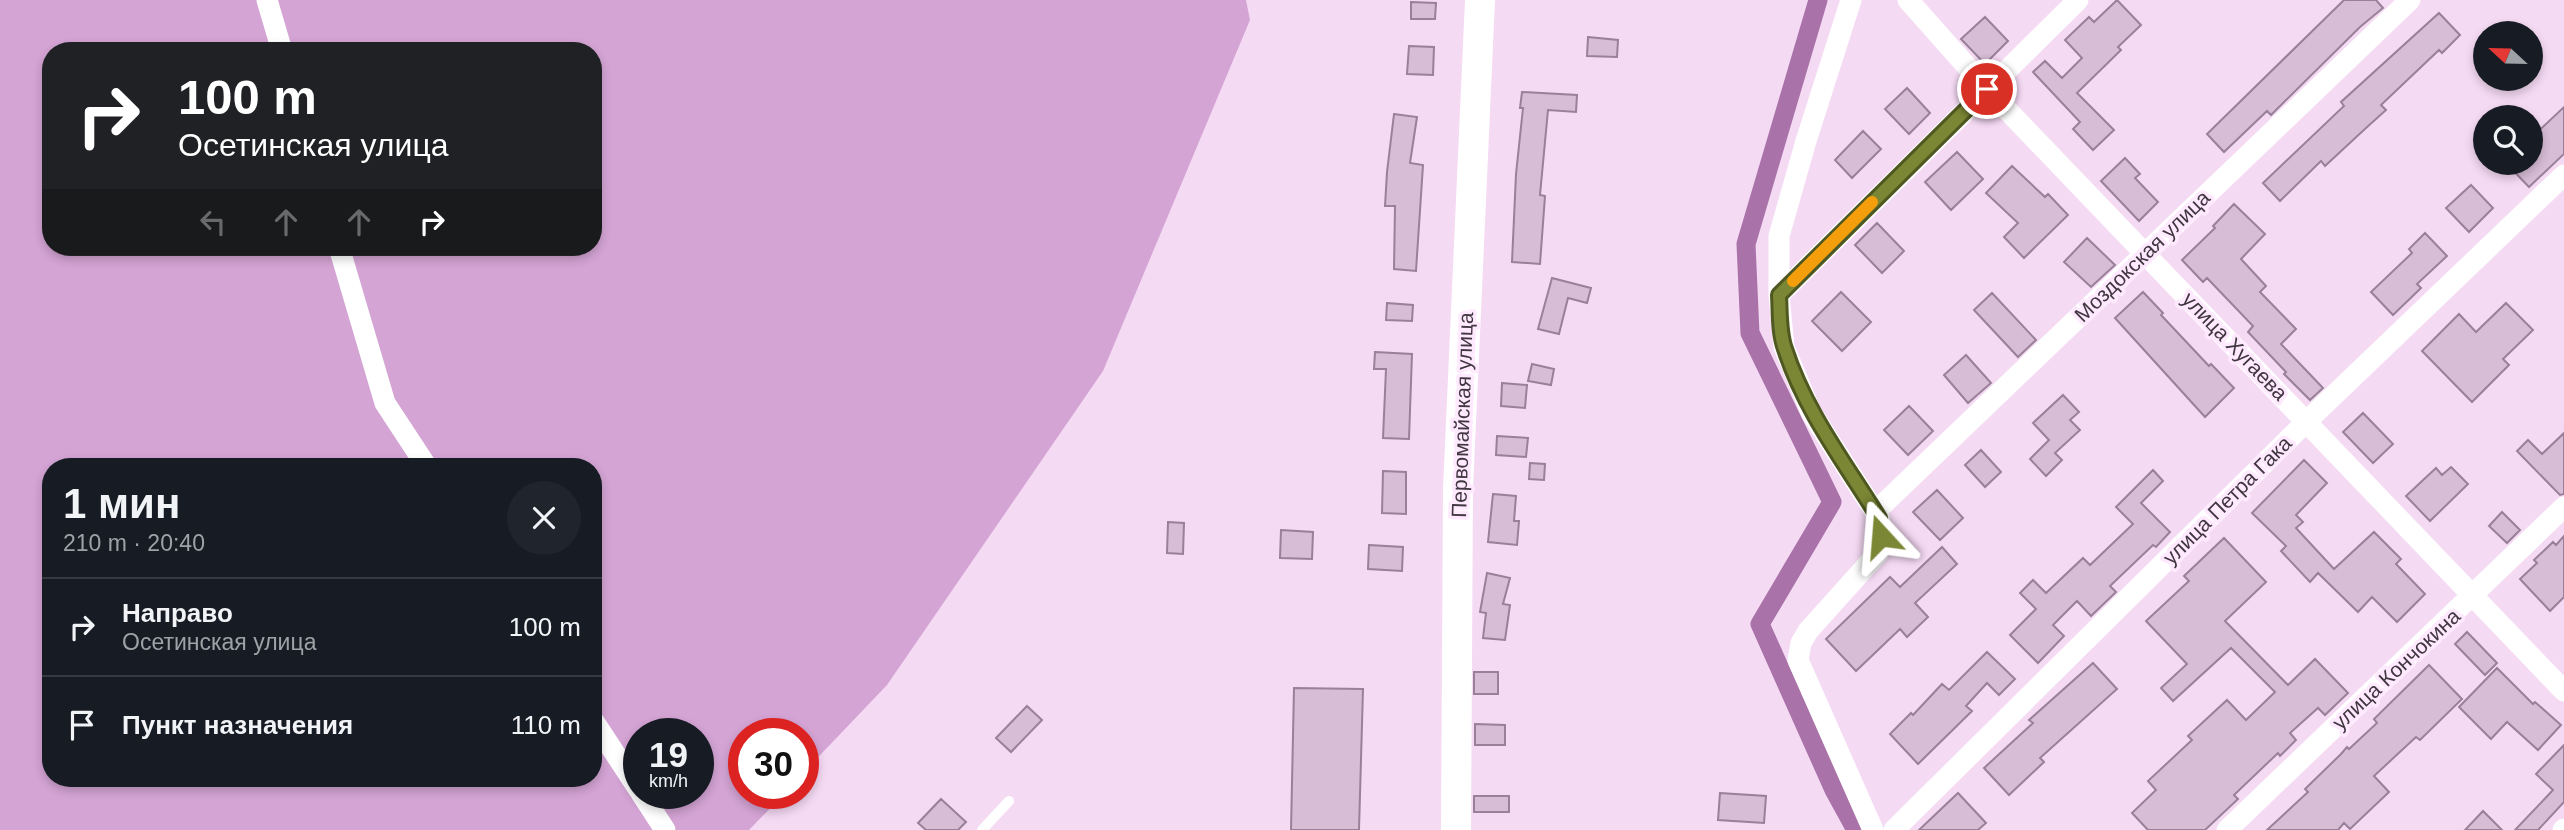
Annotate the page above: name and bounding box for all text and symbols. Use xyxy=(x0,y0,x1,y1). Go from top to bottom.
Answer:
north arrow xyxy=(2473,21,2543,91)
map controls xyxy=(2473,21,2543,175)
pin xyxy=(1957,59,2017,119)
icon: right xyxy=(63,70,154,161)
text: 100 m xyxy=(178,70,317,124)
icon: arrive xyxy=(1968,70,2006,108)
button: search xyxy=(2473,105,2543,175)
text: Осетинская улица xyxy=(178,127,449,163)
street label: Моздокская улица xyxy=(2070,186,2214,326)
icon: left xyxy=(194,203,232,241)
icon: ahead xyxy=(267,203,305,241)
icon: ahead xyxy=(340,203,378,241)
icon: right xyxy=(413,203,451,241)
street label: улица Хугаева xyxy=(2178,287,2292,405)
street label: Первомайская улица xyxy=(1447,312,1477,518)
street label: улица Петра Гака xyxy=(2158,431,2296,569)
text: 1 мин xyxy=(63,480,180,527)
button: close xyxy=(507,481,581,555)
position arrow xyxy=(1844,499,1918,573)
text: 210 m · 20:40 xyxy=(63,530,205,556)
text: Направо xyxy=(122,598,233,628)
street label: улица Кончокина xyxy=(2327,604,2465,734)
icon: right xyxy=(63,608,101,646)
text: 100 m xyxy=(509,612,581,642)
text: Осетинская улица xyxy=(122,629,316,655)
icon: arrive xyxy=(63,706,101,744)
text: Пункт назначения xyxy=(122,710,353,740)
text: 110 m xyxy=(511,710,581,740)
speed limit sign: 30 xyxy=(728,718,819,809)
text: 19 xyxy=(649,735,688,774)
text: km/h xyxy=(649,771,688,791)

